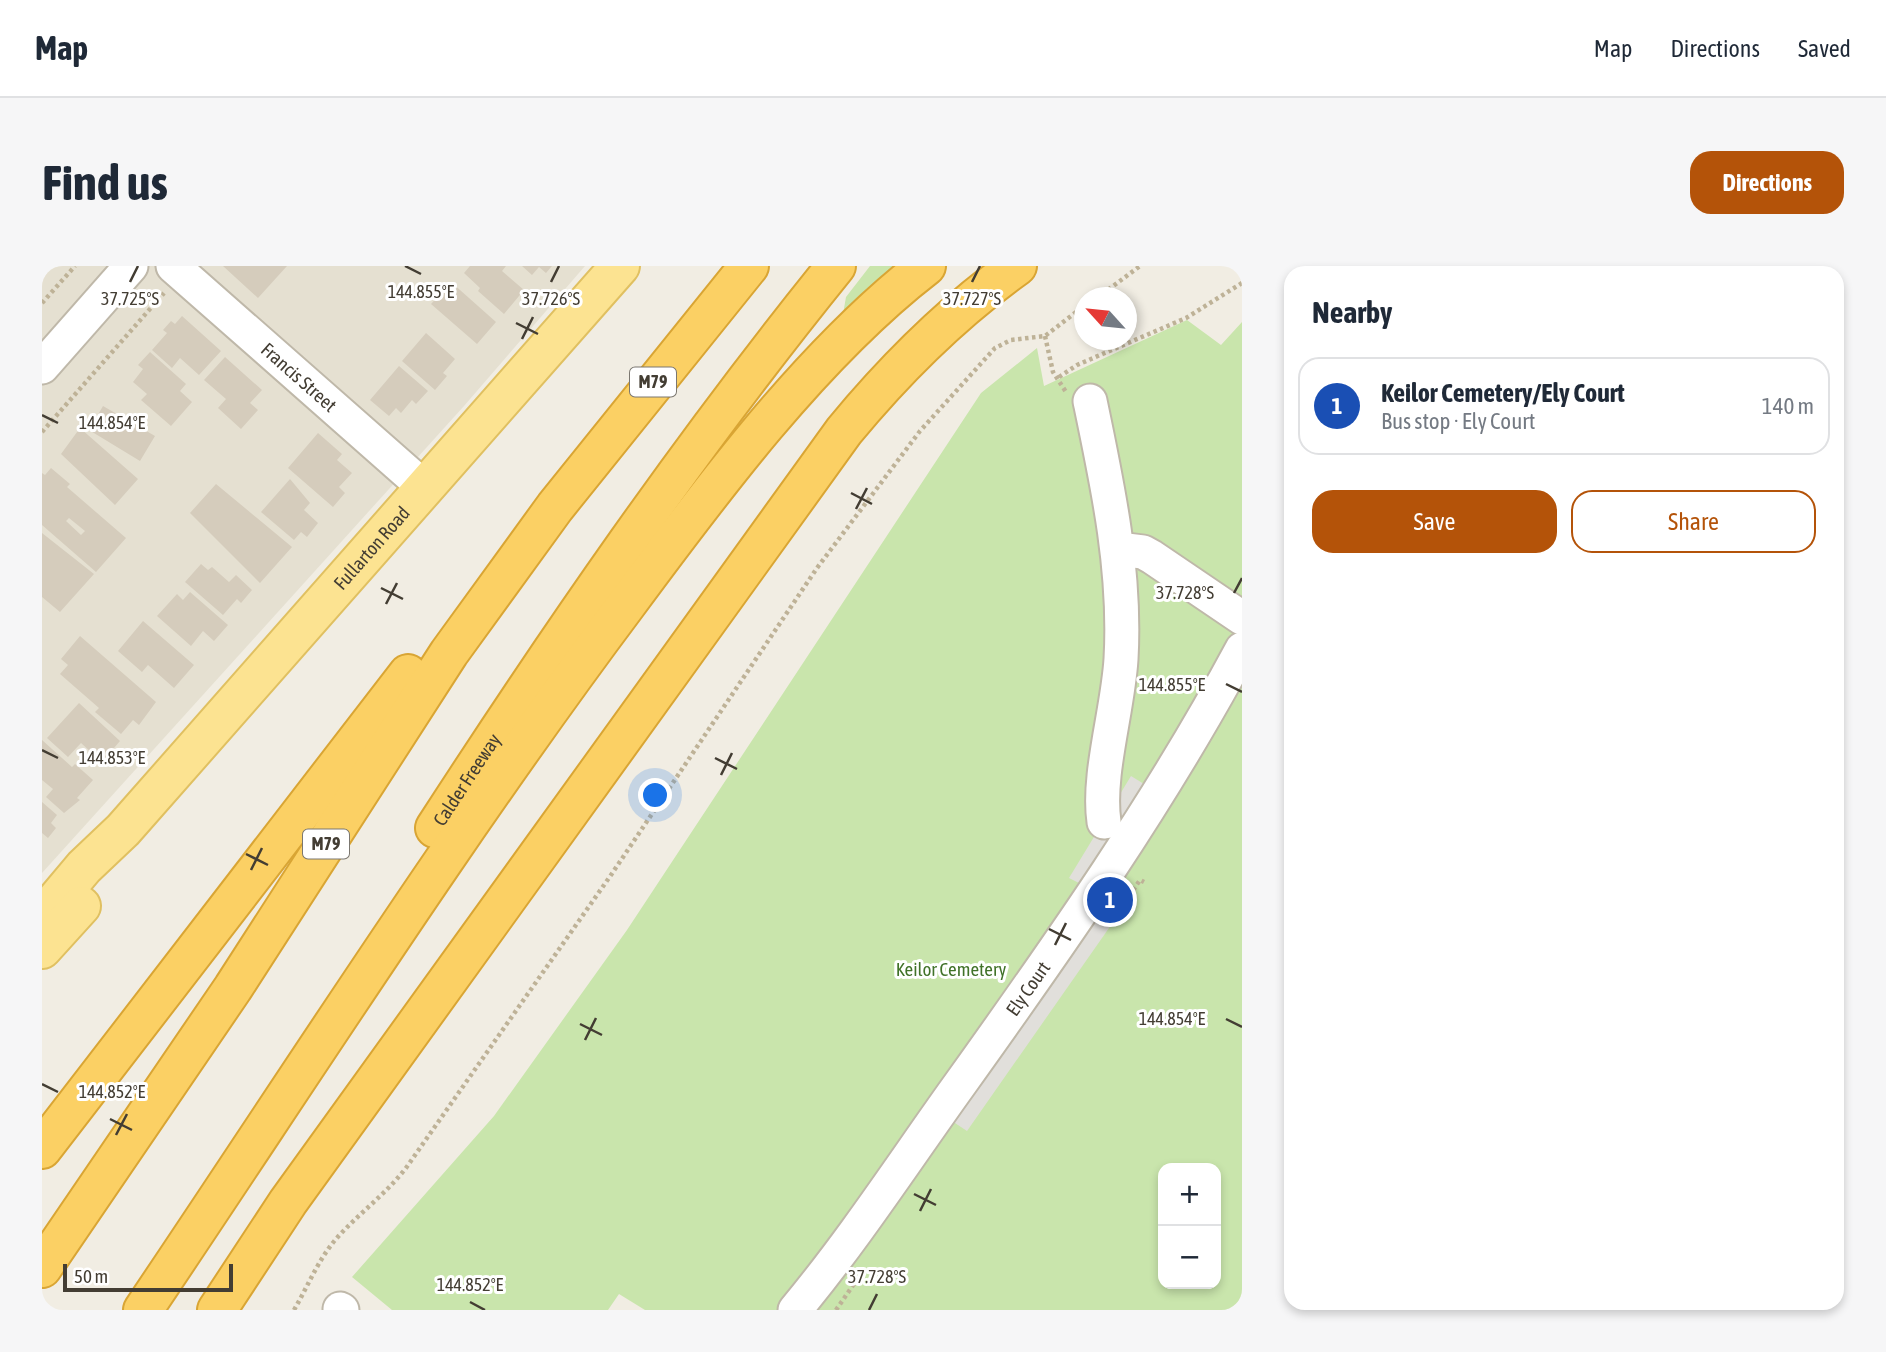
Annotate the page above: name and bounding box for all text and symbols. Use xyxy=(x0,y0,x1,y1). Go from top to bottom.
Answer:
text: Map xyxy=(35,29,88,67)
text: Map xyxy=(1594,35,1632,62)
text: Directions xyxy=(1670,35,1760,62)
text: Saved xyxy=(1798,35,1851,62)
button: Directions xyxy=(1690,151,1844,214)
text: Find us xyxy=(42,154,168,210)
text: 144.855°E xyxy=(388,281,455,302)
north arrow xyxy=(1074,287,1137,350)
text: 37.725°S xyxy=(101,288,159,309)
text: 37.726°S xyxy=(522,288,580,309)
text: 37.727°S xyxy=(943,288,1001,309)
text: Nearby xyxy=(1312,295,1392,329)
street label: Francis Street xyxy=(257,338,341,416)
road number: M79 xyxy=(630,368,676,397)
text: Keilor Cemetery/Ely Court xyxy=(1381,378,1625,408)
text: 1 xyxy=(1332,393,1342,419)
text: 140 m xyxy=(1762,393,1814,419)
text: Bus stop · Ely Court xyxy=(1381,408,1535,434)
text: 144.854°E xyxy=(79,412,146,433)
button: Save xyxy=(1312,490,1557,553)
button: Share xyxy=(1571,490,1816,553)
street label: Fullarton Road xyxy=(329,502,414,594)
text: 37.728°S xyxy=(1156,582,1214,603)
text: 144.855°E xyxy=(1139,674,1206,695)
street label: Calder Freeway xyxy=(429,729,505,830)
text: 144.853°E xyxy=(79,747,146,768)
your location xyxy=(638,778,672,812)
road number: M79 xyxy=(303,830,349,858)
pin: 1 xyxy=(1087,874,1133,926)
street label: Ely Court xyxy=(1001,957,1054,1020)
park label: Keilor Cemetery xyxy=(896,958,1007,980)
text: 144.854°E xyxy=(1139,1008,1206,1029)
text: 144.852°E xyxy=(79,1081,146,1102)
map controls xyxy=(1158,1163,1221,1289)
button: + xyxy=(1158,1163,1221,1226)
button: − xyxy=(1158,1226,1221,1289)
scale bar xyxy=(63,1261,233,1293)
text: 50 m xyxy=(74,1265,108,1287)
text: 37.728°S xyxy=(848,1266,906,1287)
text: 144.852°E xyxy=(437,1274,504,1295)

